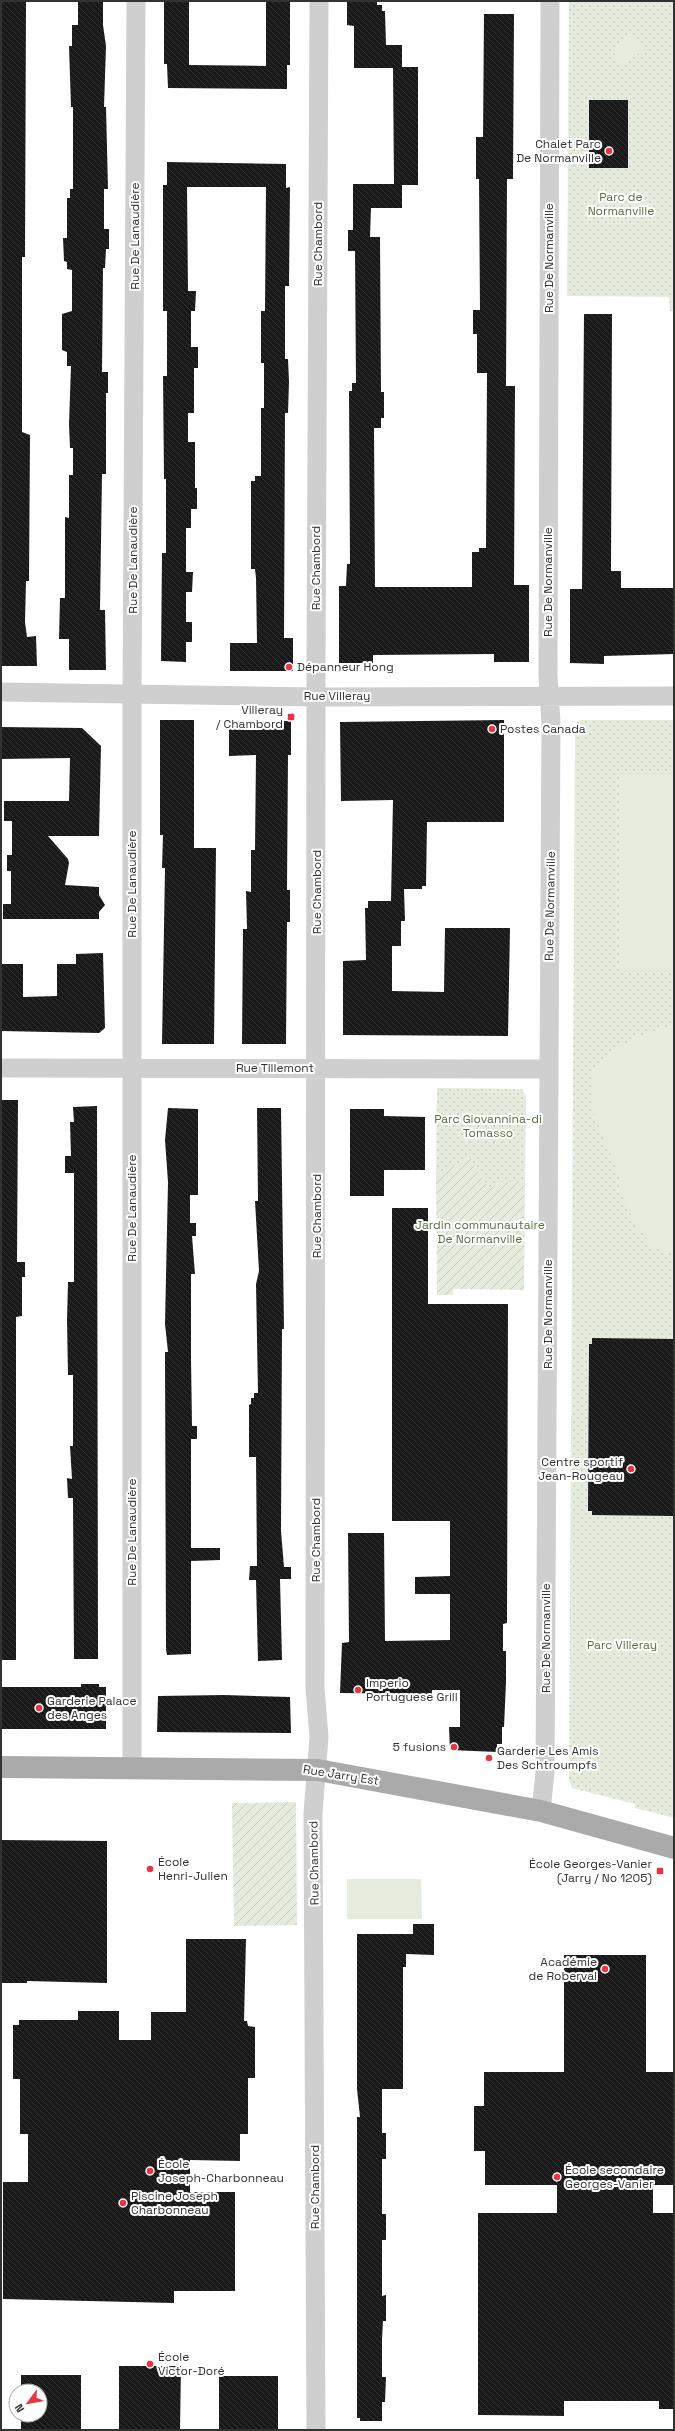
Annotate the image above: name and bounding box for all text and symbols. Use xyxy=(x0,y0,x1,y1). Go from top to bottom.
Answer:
place label: Chalet Parc De Normanville xyxy=(516,136,601,166)
marker: Chalet Parc De Normanville xyxy=(604,146,614,156)
street label: Rue De Lanaudière xyxy=(127,182,143,290)
park label: Parc de Normanville xyxy=(588,189,654,219)
street label: Rue Chambord xyxy=(310,202,326,286)
street label: Rue De Normanville xyxy=(541,203,557,313)
street label: Rue De Lanaudière xyxy=(125,506,141,614)
street label: Rue Chambord xyxy=(308,526,324,610)
street label: Rue De Normanville xyxy=(540,527,556,637)
place label: Dépanneur Hong xyxy=(297,659,394,675)
marker: Dépanneur Hong xyxy=(284,662,294,672)
street label: Rue Villeray xyxy=(304,688,370,704)
place label: Villeray / Chambord xyxy=(216,702,283,732)
marker: Villeray / Chambord xyxy=(286,712,296,722)
place label: Postes Canada xyxy=(500,721,586,737)
marker: Postes Canada xyxy=(487,724,497,734)
street label: Rue De Lanaudière xyxy=(124,830,140,938)
street label: Rue Chambord xyxy=(309,850,325,934)
street label: Rue De Normanville xyxy=(541,851,559,961)
street label: Rue Tillemont xyxy=(236,1060,314,1076)
park label: Parc Giovannina-di Tomasso xyxy=(434,1111,542,1141)
street label: Rue De Lanaudière xyxy=(124,1154,140,1262)
street label: Rue Chambord xyxy=(309,1174,325,1258)
park label: Jardin communautaire De Normanville xyxy=(415,1217,545,1247)
street label: Rue De Normanville xyxy=(540,1259,556,1369)
place label: Centre sportif Jean-Rougeau xyxy=(538,1454,623,1484)
marker: Centre sportif Jean-Rougeau xyxy=(626,1464,636,1474)
street label: Rue De Lanaudière xyxy=(124,1478,140,1586)
street label: Rue Chambord xyxy=(308,1498,324,1582)
street label: Rue De Normanville xyxy=(538,1583,554,1693)
park label: Parc Villeray xyxy=(587,1637,657,1653)
place label: Imperio Portuguese Grill xyxy=(366,1675,458,1705)
marker: Imperio Portuguese Grill xyxy=(353,1685,363,1695)
place label: Garderie Palace des Anges xyxy=(47,1693,137,1723)
marker: Garderie Palace des Anges xyxy=(34,1703,44,1713)
place label: 5 fusions xyxy=(393,1739,446,1755)
marker: 5 fusions xyxy=(449,1742,459,1752)
place label: Garderie Les Amis Des Schtroumpfs xyxy=(497,1743,599,1773)
marker: Garderie Les Amis Des Schtroumpfs xyxy=(484,1753,494,1763)
street label: Rue Jarry Est xyxy=(302,1761,380,1789)
street label: Rue Chambord xyxy=(305,1821,323,1905)
place label: École Henri-Julien xyxy=(158,1854,228,1884)
place label: École Georges-Vanier (Jarry / No 1205) xyxy=(529,1856,652,1886)
marker: École Henri-Julien xyxy=(145,1864,155,1874)
marker: École Georges-Vanier (Jarry / No 1205) xyxy=(655,1866,665,1876)
place label: Académie de Roberval xyxy=(529,1954,597,1984)
marker: Académie de Roberval xyxy=(600,1964,610,1974)
street label: Rue Chambord xyxy=(307,2145,323,2229)
place label: École Joseph-Charbonneau xyxy=(158,2156,284,2186)
place label: École secondaire Georges-Vanier xyxy=(565,2162,664,2192)
marker: École Joseph-Charbonneau xyxy=(145,2166,155,2176)
marker: École secondaire Georges-Vanier xyxy=(552,2172,562,2182)
place label: Piscine Joseph Charbonneau xyxy=(131,2188,218,2218)
marker: Piscine Joseph Charbonneau xyxy=(118,2198,128,2208)
place label: École Victor-Doré xyxy=(158,2349,225,2379)
marker: École Victor-Doré xyxy=(145,2359,155,2369)
north arrow xyxy=(8,2383,48,2423)
text: N xyxy=(12,2401,27,2415)

